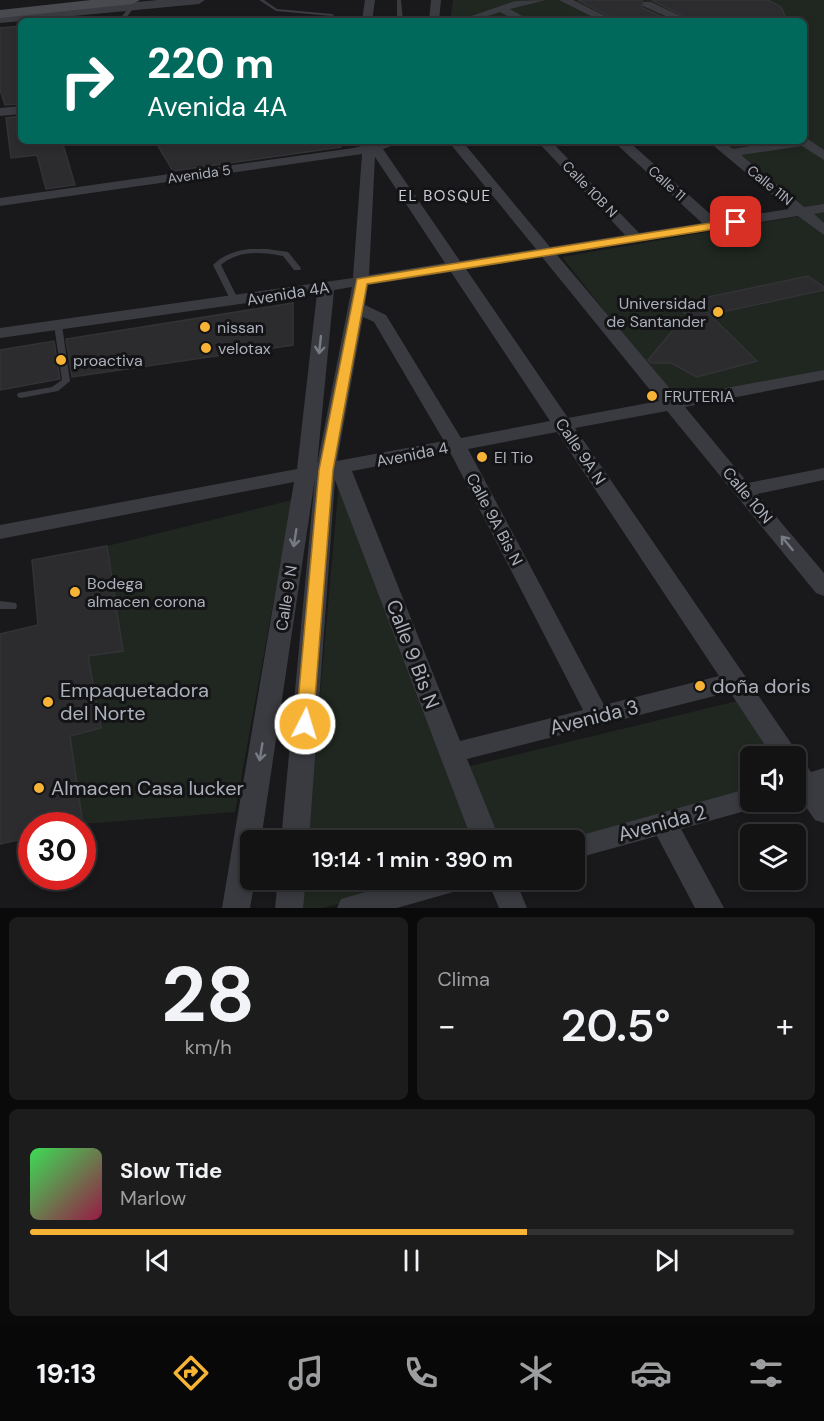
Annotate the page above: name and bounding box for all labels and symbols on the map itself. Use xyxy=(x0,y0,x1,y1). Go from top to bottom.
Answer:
street label: Calle 10B N xyxy=(559,157,621,221)
street label: Avenida 5 xyxy=(166,161,232,187)
street label: Calle 11 xyxy=(645,161,689,205)
street label: Calle 11N xyxy=(743,161,797,209)
district label: EL BOSQUE xyxy=(398,186,492,206)
pin xyxy=(710,196,761,247)
street label: Avenida 4A xyxy=(245,277,331,310)
place label: Universidad de Santander xyxy=(606,293,706,332)
marker: Universidad de Santander xyxy=(711,305,725,319)
place label: nissan xyxy=(217,317,264,338)
marker: nissan xyxy=(198,320,212,334)
one-way arrow xyxy=(314,334,325,354)
place label: velotax xyxy=(218,338,271,359)
marker: velotax xyxy=(199,341,213,355)
place label: proactiva xyxy=(73,350,143,371)
marker: proactiva xyxy=(54,353,68,367)
place label: FRUTERIA xyxy=(664,386,735,407)
marker: FRUTERIA xyxy=(645,389,659,403)
street label: Calle 9A N xyxy=(551,414,611,489)
street label: Avenida 4 xyxy=(374,437,450,472)
place label: El Tio xyxy=(494,447,533,468)
marker: El Tio xyxy=(475,450,489,464)
street label: Calle 10N xyxy=(718,463,777,528)
street label: Calle 9A Bis N xyxy=(461,469,528,569)
one-way arrow xyxy=(290,528,301,548)
one-way arrow xyxy=(781,535,794,551)
street label: Calle 9 N xyxy=(271,564,302,632)
place label: Bodega almacen corona xyxy=(87,573,206,612)
marker: Bodega almacen corona xyxy=(68,585,82,599)
street label: Calle 9 Bis N xyxy=(380,596,446,712)
place label: doña doris xyxy=(712,673,811,699)
place label: Empaquetadora del Norte xyxy=(60,677,209,726)
marker: doña doris xyxy=(693,679,707,693)
position arrow xyxy=(273,692,337,756)
street label: Avenida 3 xyxy=(547,693,641,741)
marker: Empaquetadora del Norte xyxy=(41,695,55,709)
one-way arrow xyxy=(256,741,267,761)
place label: Almacen Casa lucker xyxy=(51,775,244,801)
marker: Almacen Casa lucker xyxy=(32,781,46,795)
street label: Avenida 2 xyxy=(615,799,709,847)
speed limit sign: 30 xyxy=(18,812,96,890)

